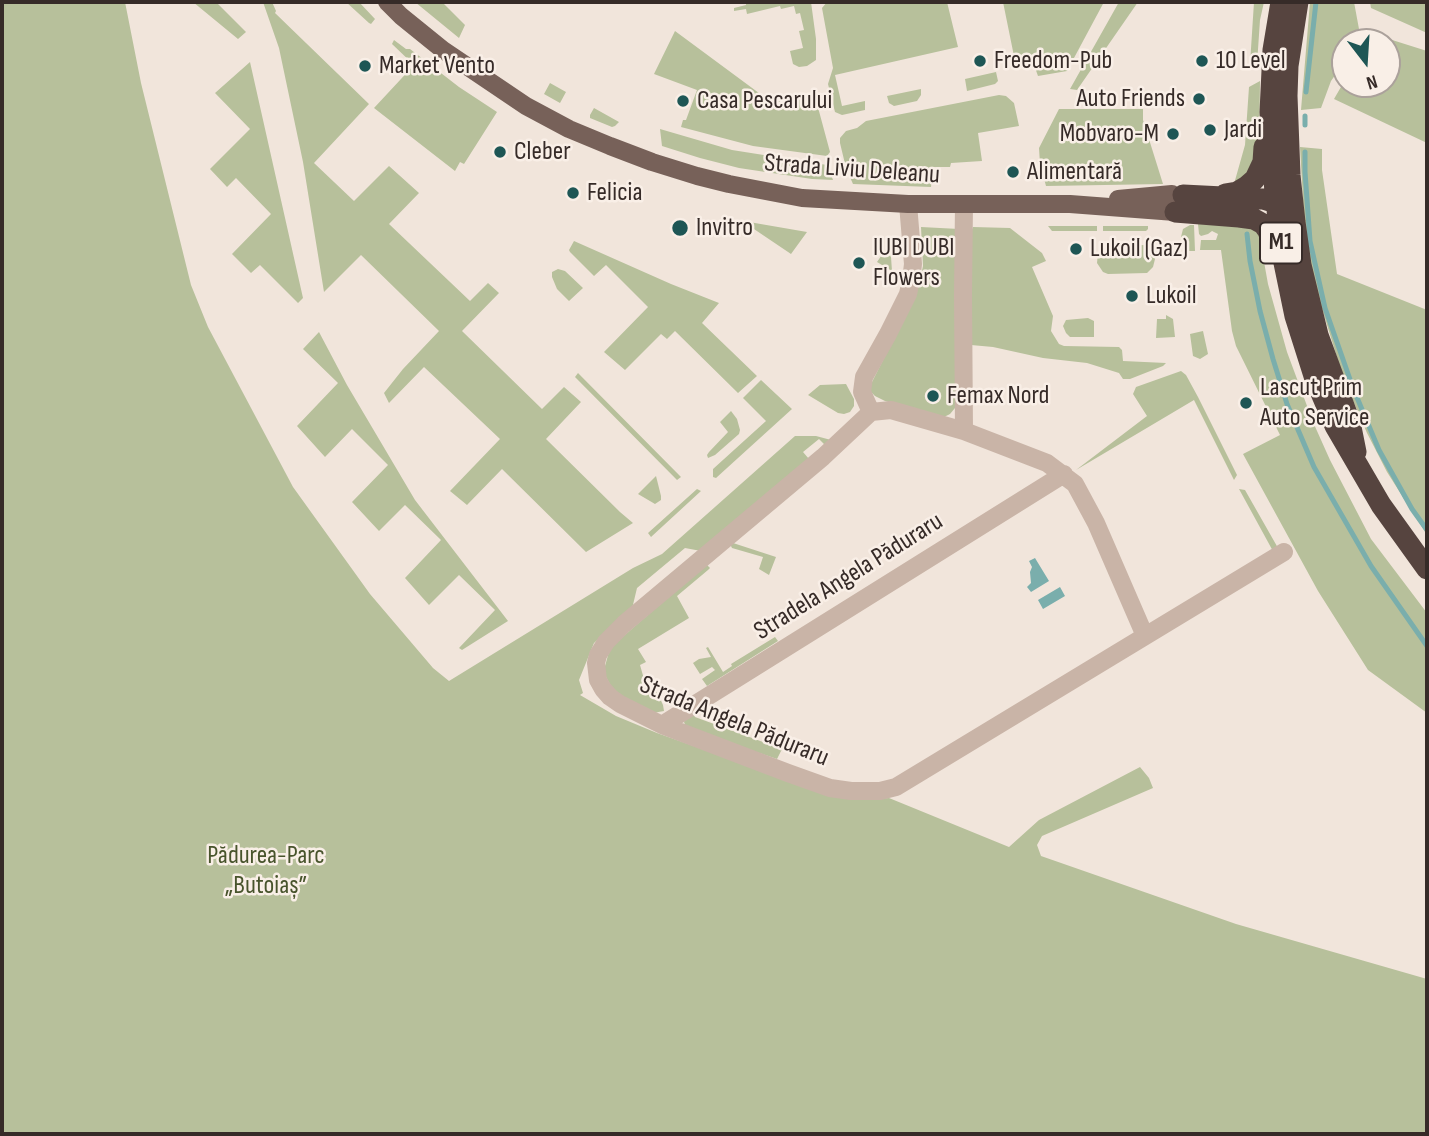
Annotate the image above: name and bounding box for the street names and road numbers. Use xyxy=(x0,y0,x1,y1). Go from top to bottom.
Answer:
street label: Strada Liviu Deleanu xyxy=(763,148,941,192)
road number: M1 xyxy=(1260,223,1302,264)
street label: Stradela Angela Păduraru xyxy=(749,506,949,648)
street label: Strada Angela Păduraru xyxy=(635,670,833,774)

